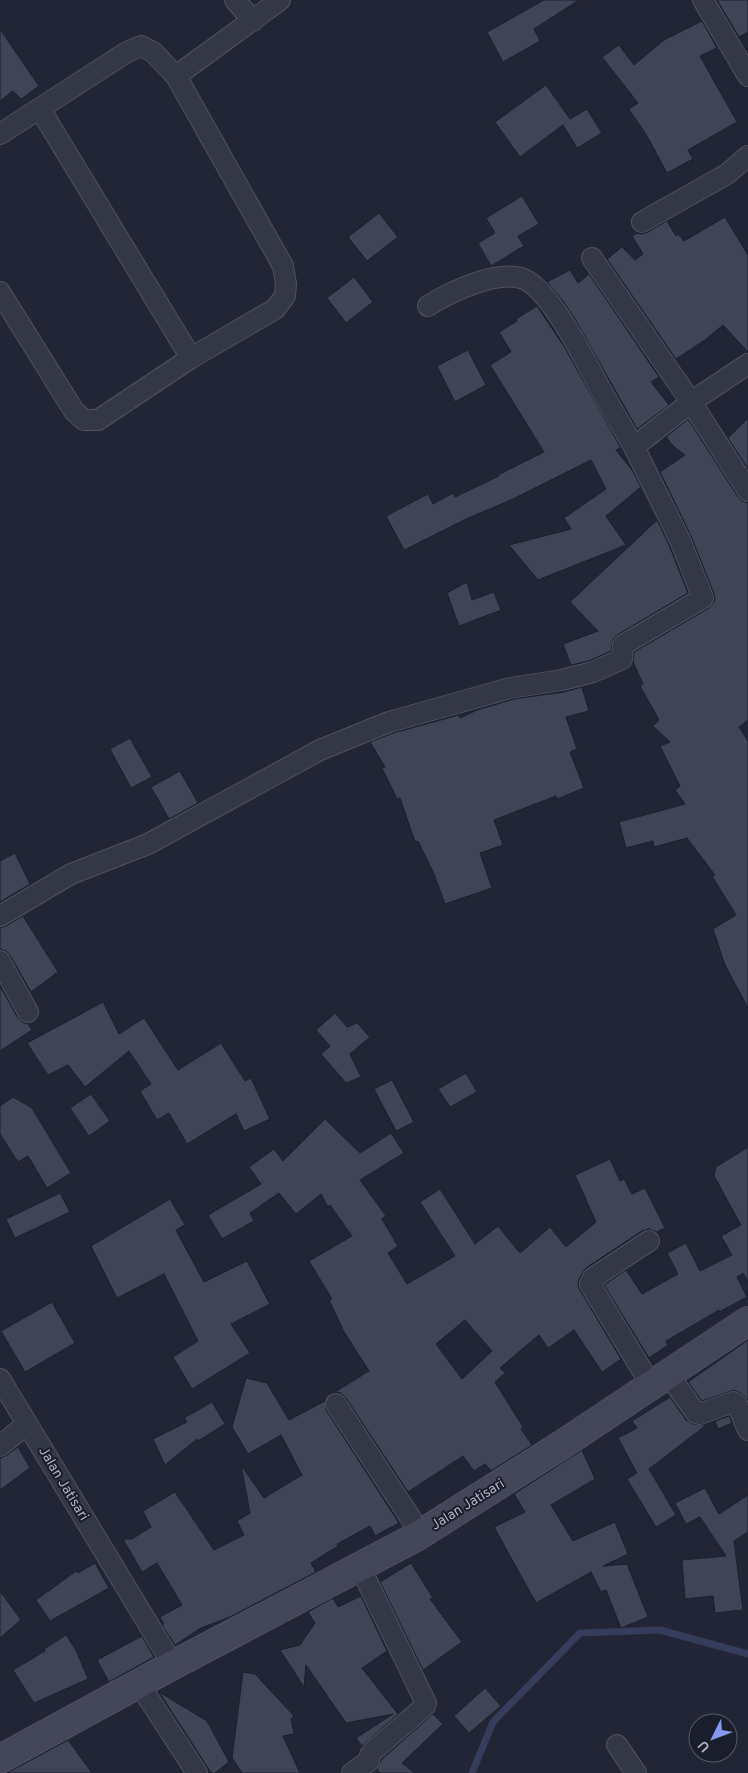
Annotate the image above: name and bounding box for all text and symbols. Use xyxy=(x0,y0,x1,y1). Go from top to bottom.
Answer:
street label: Jalan Jatisari xyxy=(34,1444,92,1524)
street label: Jalan Jatisari xyxy=(428,1476,508,1534)
north arrow xyxy=(688,1713,738,1763)
text: U xyxy=(695,1736,714,1755)

